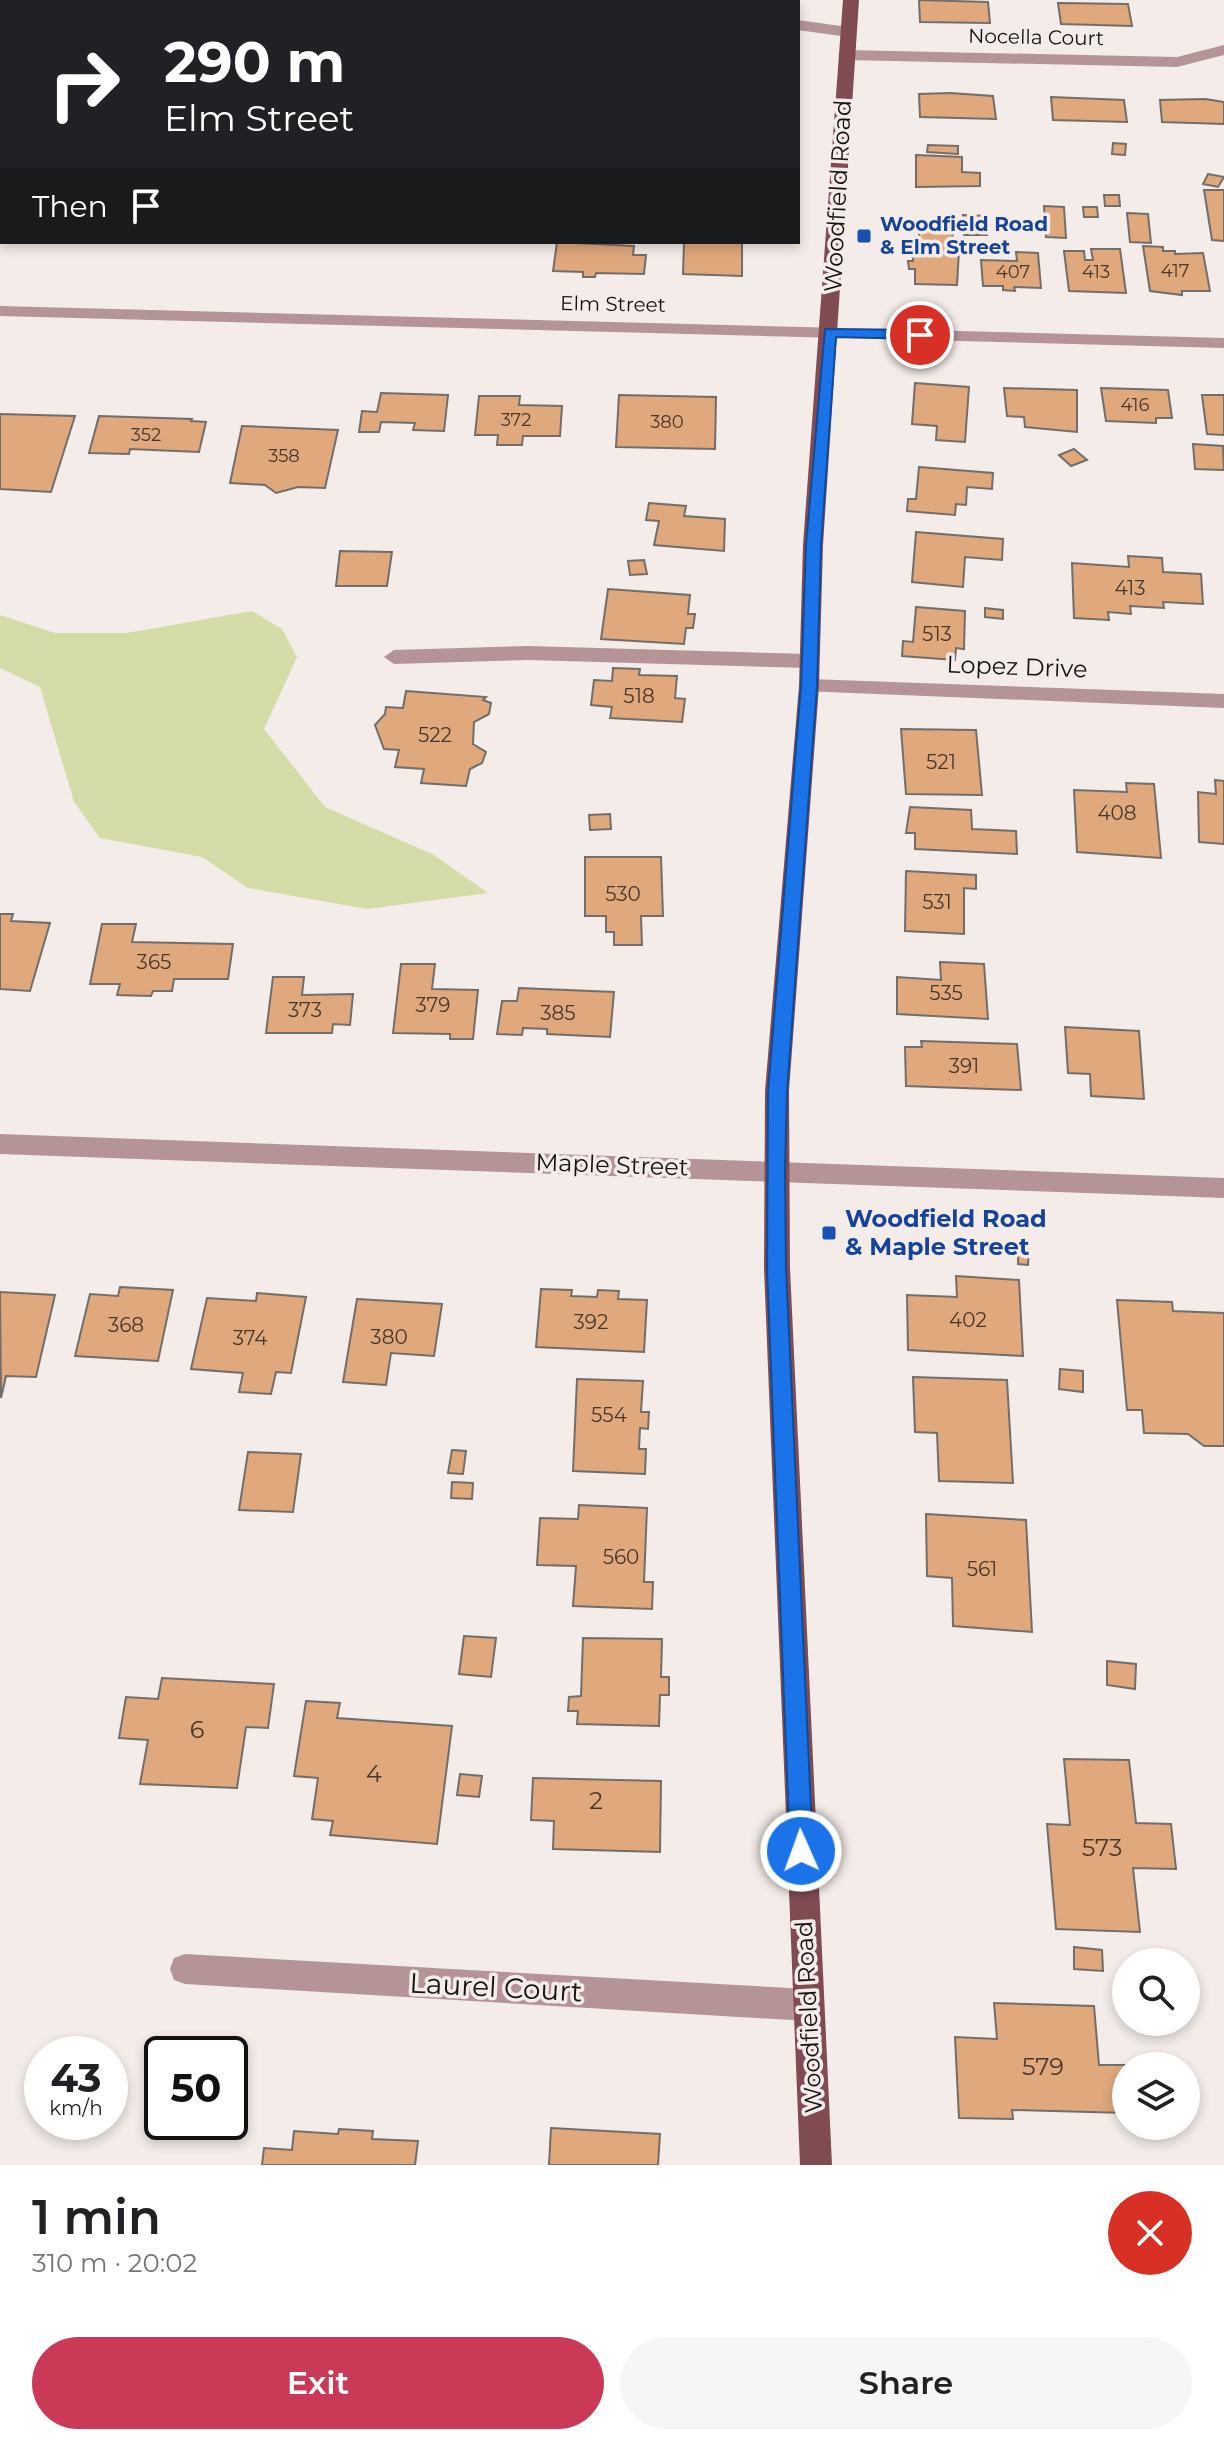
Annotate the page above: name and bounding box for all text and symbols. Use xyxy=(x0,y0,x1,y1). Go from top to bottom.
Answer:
street label: Nocella Court xyxy=(968,24,1104,50)
text: 290 m xyxy=(164,28,345,96)
icon: right xyxy=(32,32,136,136)
text: Elm Street xyxy=(164,96,354,140)
street label: Woodfield Road xyxy=(818,99,857,293)
icon: arrive xyxy=(124,184,168,228)
text: Then xyxy=(32,188,108,225)
place label: Woodfield Road & Elm Street xyxy=(880,212,1048,259)
marker: Woodfield Road & Elm Street xyxy=(855,227,873,245)
house number: 417 xyxy=(1161,260,1189,282)
house number: 407 xyxy=(996,261,1030,283)
house number: 413 xyxy=(1082,261,1110,283)
street label: Elm Street xyxy=(560,291,666,317)
pin xyxy=(886,301,954,369)
icon: arrive xyxy=(898,313,942,357)
house number: 416 xyxy=(1121,394,1149,416)
house number: 372 xyxy=(501,409,531,431)
house number: 380 xyxy=(650,411,684,433)
house number: 352 xyxy=(131,424,161,446)
house number: 358 xyxy=(268,445,300,467)
house number: 413 xyxy=(1114,576,1146,600)
house number: 513 xyxy=(922,622,952,646)
street label: Lopez Drive xyxy=(946,650,1088,683)
house number: 518 xyxy=(623,684,655,708)
house number: 522 xyxy=(418,723,452,747)
house number: 521 xyxy=(926,750,956,774)
house number: 408 xyxy=(1097,801,1137,825)
house number: 530 xyxy=(605,882,641,906)
house number: 531 xyxy=(922,890,952,914)
house number: 365 xyxy=(137,950,171,974)
house number: 535 xyxy=(929,981,963,1005)
house number: 379 xyxy=(416,993,451,1017)
house number: 373 xyxy=(288,998,322,1022)
house number: 385 xyxy=(540,1001,576,1025)
house number: 391 xyxy=(949,1054,979,1078)
street label: Maple Street xyxy=(535,1147,689,1182)
place label: Woodfield Road & Maple Street xyxy=(845,1204,1047,1261)
marker: Woodfield Road & Maple Street xyxy=(820,1224,838,1242)
house number: 402 xyxy=(949,1308,987,1332)
house number: 392 xyxy=(574,1310,608,1334)
house number: 368 xyxy=(108,1313,144,1337)
house number: 380 xyxy=(370,1325,408,1349)
house number: 374 xyxy=(233,1326,267,1350)
house number: 554 xyxy=(591,1403,627,1427)
house number: 560 xyxy=(603,1545,639,1569)
house number: 561 xyxy=(967,1557,997,1581)
house number: 6 xyxy=(190,1715,204,1744)
house number: 4 xyxy=(366,1759,382,1788)
house number: 2 xyxy=(589,1786,603,1815)
position arrow xyxy=(759,1809,843,1893)
house number: 573 xyxy=(1082,1833,1122,1862)
street label: Woodfield Road xyxy=(789,1920,828,2114)
map controls xyxy=(1112,1948,1200,2140)
button: search xyxy=(1112,1948,1200,2036)
street label: Laurel Court xyxy=(409,1965,583,2009)
speed limit sign: 50 xyxy=(144,2036,248,2140)
house number: 579 xyxy=(1022,2052,1064,2081)
button: layers xyxy=(1112,2052,1200,2140)
text: 43 xyxy=(51,2053,101,2102)
text: km/h xyxy=(49,2096,103,2120)
text: 1 min xyxy=(32,2188,161,2246)
button: close xyxy=(1108,2191,1192,2275)
text: 310 m · 20:02 xyxy=(32,2247,197,2279)
button: Exit xyxy=(32,2337,604,2429)
button: Share xyxy=(620,2337,1192,2429)

